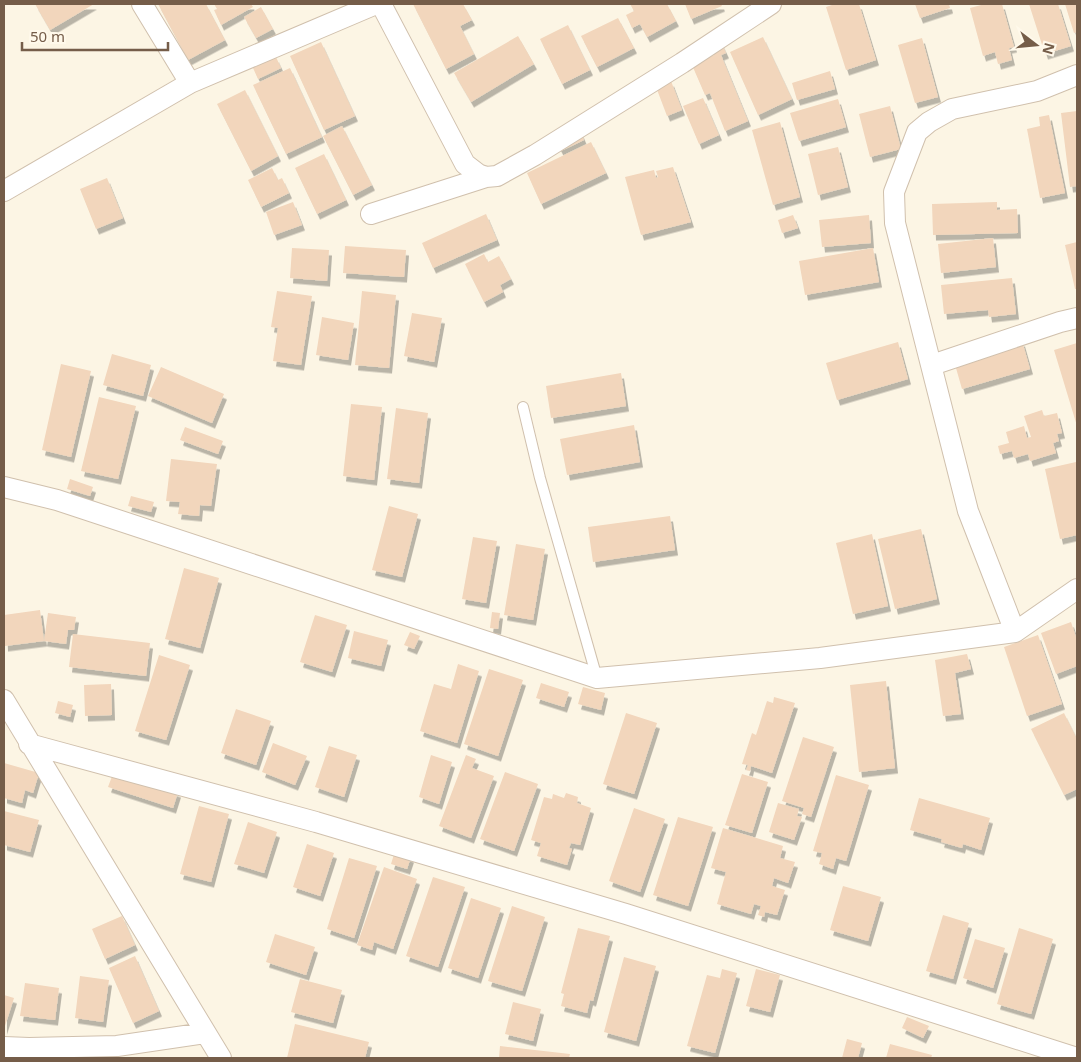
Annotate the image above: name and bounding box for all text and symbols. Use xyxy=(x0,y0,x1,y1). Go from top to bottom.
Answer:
scale bar xyxy=(22,20,169,52)
north arrow xyxy=(1011,20,1061,70)
text: 50 m xyxy=(30,26,65,46)
text: N xyxy=(1038,41,1060,57)

